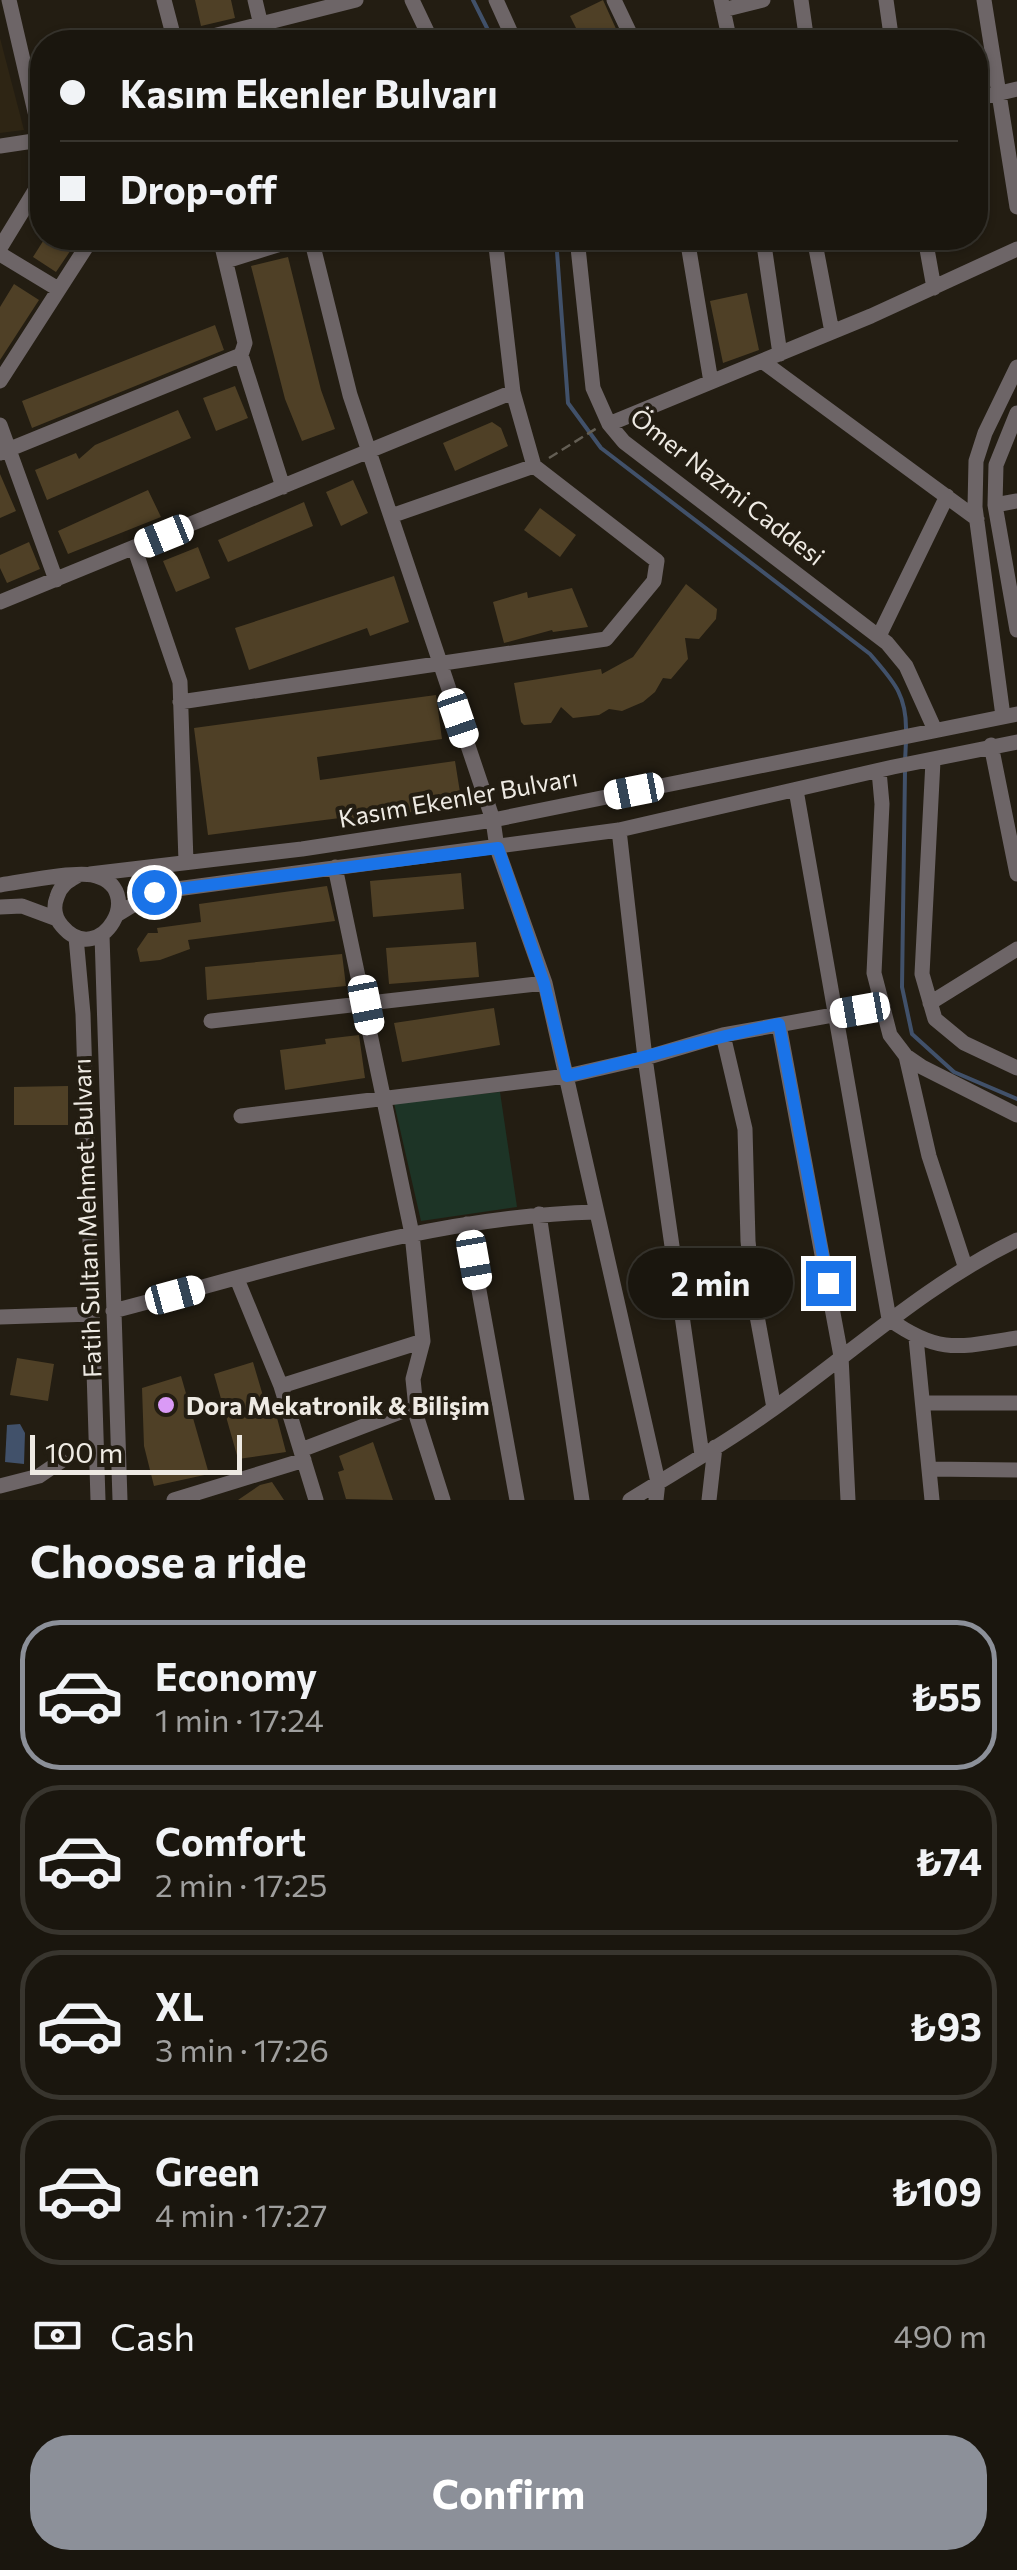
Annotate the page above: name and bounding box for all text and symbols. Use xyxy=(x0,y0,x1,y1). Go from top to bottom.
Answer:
text: Kasım Ekenler Bulvarı xyxy=(120,69,498,116)
text: Drop-off xyxy=(120,165,277,212)
street label: Ömer Nazmi Caddesi xyxy=(625,401,831,571)
car xyxy=(131,511,197,561)
car xyxy=(434,685,482,751)
street label: Kasım Ekenler Bulvarı xyxy=(336,761,580,833)
car xyxy=(602,771,666,811)
route start xyxy=(132,870,177,915)
car xyxy=(346,973,386,1037)
car xyxy=(828,990,892,1030)
street label: Fatih Sultan Mehmet Bulvarı xyxy=(65,1058,107,1378)
car xyxy=(454,1228,494,1292)
callout: 2 min xyxy=(628,1248,793,1318)
route end xyxy=(806,1261,851,1306)
text: 2 min xyxy=(671,1263,750,1303)
car xyxy=(142,1273,208,1317)
place label: Dora Mekatronik & Bilişim xyxy=(186,1390,490,1420)
marker: Dora Mekatronik & Bilişim xyxy=(155,1394,177,1416)
scale bar xyxy=(30,1430,242,1474)
text: 100 m xyxy=(45,1435,123,1469)
text: Choose a ride xyxy=(30,1532,307,1587)
icon: car xyxy=(35,1650,125,1740)
text: Economy xyxy=(155,1652,317,1699)
text: ₺55 xyxy=(911,1672,982,1719)
text: 1 min · 17:24 xyxy=(155,1699,324,1739)
icon: car xyxy=(35,1815,125,1905)
text: Comfort xyxy=(155,1817,306,1864)
text: ₺74 xyxy=(915,1837,982,1884)
text: 2 min · 17:25 xyxy=(155,1864,327,1904)
icon: car xyxy=(35,1980,125,2070)
text: XL xyxy=(155,1982,204,2029)
text: ₺93 xyxy=(909,2002,982,2049)
text: 3 min · 17:26 xyxy=(155,2029,329,2069)
icon: car xyxy=(35,2145,125,2235)
text: Green xyxy=(155,2147,260,2194)
text: ₺109 xyxy=(891,2167,982,2214)
text: 4 min · 17:27 xyxy=(155,2194,327,2234)
icon: cash xyxy=(30,2308,85,2363)
text: Cash xyxy=(110,2312,195,2359)
text: 490 m xyxy=(893,2315,987,2355)
button: Confirm xyxy=(30,2435,987,2550)

